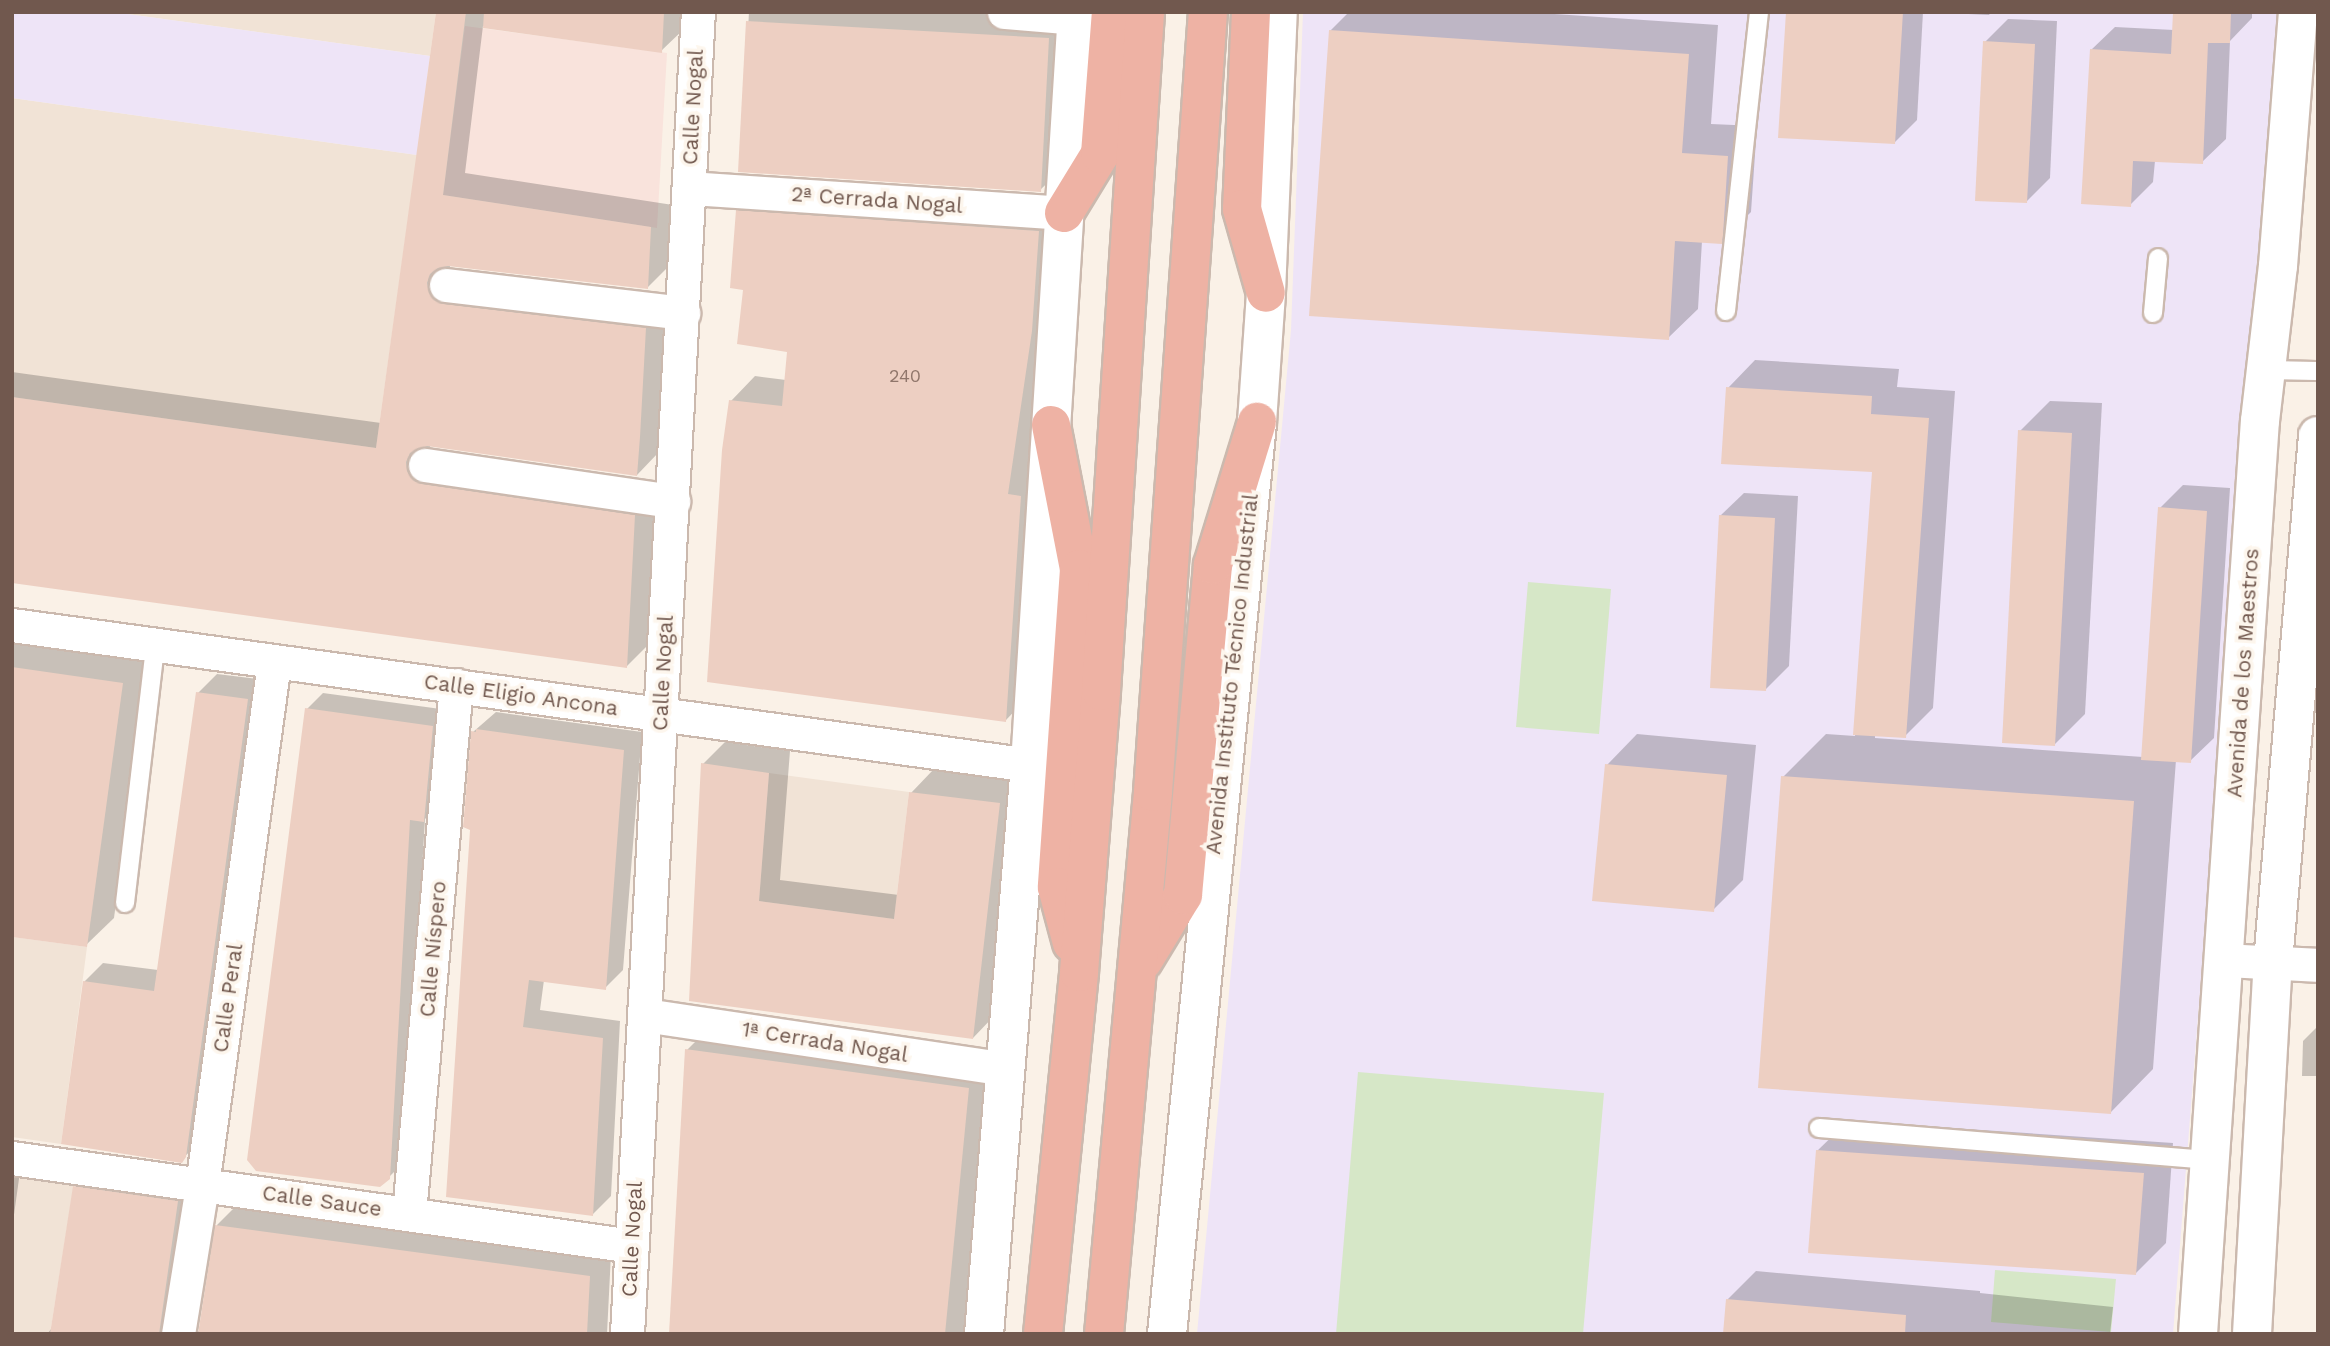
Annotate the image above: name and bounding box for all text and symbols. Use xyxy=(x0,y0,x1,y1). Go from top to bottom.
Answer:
street label: Calle Nogal xyxy=(677,49,709,165)
street label: 2ª Cerrada Nogal xyxy=(790,181,964,219)
house number: 240 xyxy=(889,365,921,387)
street label: Avenida Instituto Técnico Industrial xyxy=(1200,492,1264,856)
street label: Avenida de los Maestros xyxy=(2222,547,2264,799)
street label: Calle Nogal xyxy=(647,615,679,731)
street label: Calle Eligio Ancona xyxy=(422,669,620,721)
street label: Calle Níspero xyxy=(414,880,452,1018)
street label: Calle Peral xyxy=(208,942,248,1054)
street label: 1ª Cerrada Nogal xyxy=(740,1016,910,1068)
street label: Calle Sauce xyxy=(261,1180,383,1222)
street label: Calle Nogal xyxy=(616,1181,648,1297)

